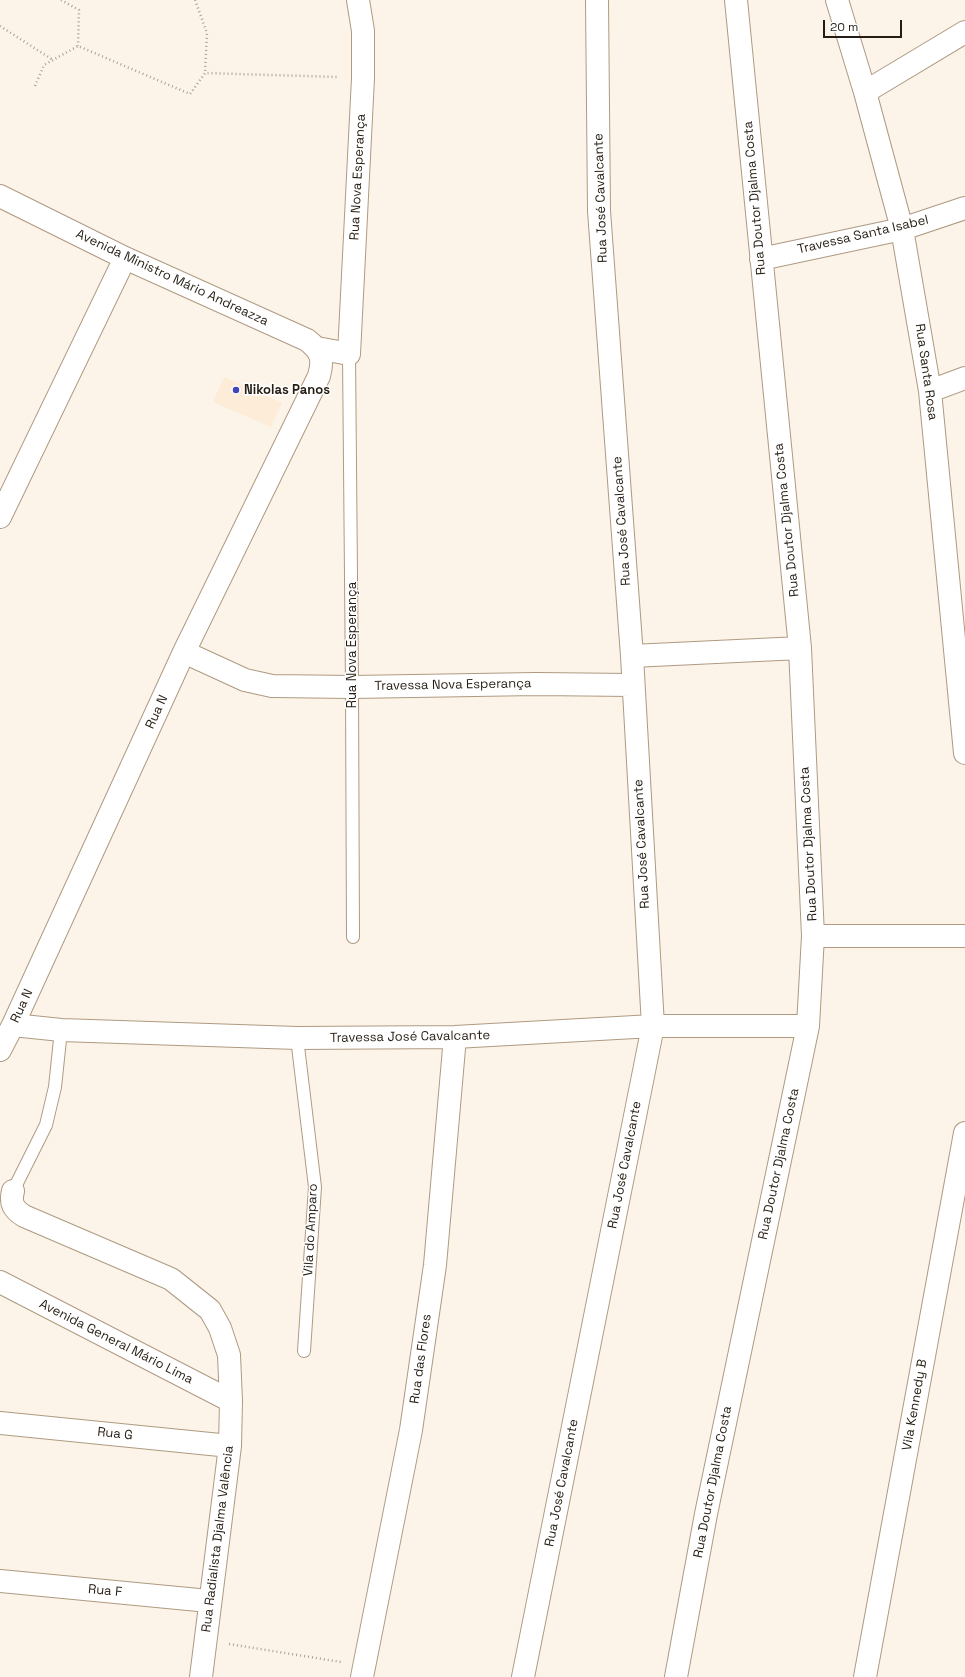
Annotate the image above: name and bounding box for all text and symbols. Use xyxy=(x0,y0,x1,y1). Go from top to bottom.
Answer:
scale bar xyxy=(825,12,904,38)
text: 20 m xyxy=(830,19,858,35)
street label: Rua Nova Esperança xyxy=(347,113,369,241)
street label: Rua Doutor Djalma Costa xyxy=(740,120,770,276)
street label: Rua José Cavalcante xyxy=(591,133,611,263)
street label: Travessa Santa Isabel xyxy=(796,212,930,258)
street label: Avenida Ministro Mário Andreazza xyxy=(73,226,271,330)
street label: Rua Santa Rosa xyxy=(911,323,941,421)
place label: Nikolas Panos xyxy=(244,382,330,398)
marker: Nikolas Panos xyxy=(231,385,241,395)
street label: Rua Doutor Djalma Costa xyxy=(771,442,803,598)
street label: Rua José Cavalcante xyxy=(610,456,634,586)
street label: Rua Nova Esperança xyxy=(344,582,360,708)
street label: Travessa Nova Esperança xyxy=(374,676,532,694)
street label: Rua N xyxy=(142,693,172,731)
street label: Rua Doutor Djalma Costa xyxy=(797,766,821,922)
street label: Rua José Cavalcante xyxy=(631,779,653,909)
street label: Rua N xyxy=(7,987,37,1025)
street label: Travessa José Cavalcante xyxy=(330,1028,490,1046)
street label: Rua Doutor Djalma Costa xyxy=(755,1087,803,1241)
street label: Rua José Cavalcante xyxy=(605,1100,645,1230)
street label: Vila do Amparo xyxy=(301,1183,321,1277)
street label: Avenida General Mário Lima xyxy=(37,1296,195,1388)
street label: Rua das Flores xyxy=(407,1313,435,1405)
street label: Vila Kennedy B xyxy=(899,1358,931,1452)
street label: Rua Doutor Djalma Costa xyxy=(691,1405,735,1559)
street label: Rua José Cavalcante xyxy=(542,1418,582,1548)
street label: Rua G xyxy=(97,1424,133,1444)
street label: Rua Radialista Djalma Valência xyxy=(199,1445,237,1633)
street label: Rua F xyxy=(87,1582,123,1600)

